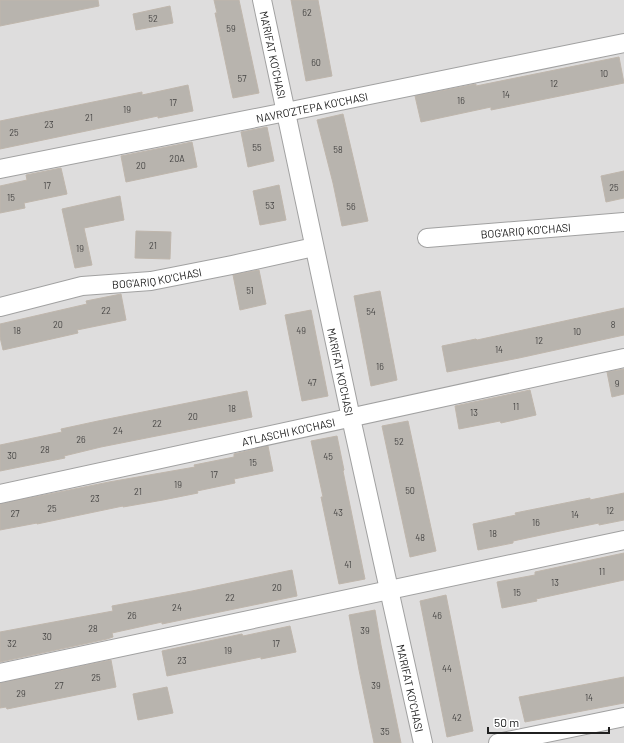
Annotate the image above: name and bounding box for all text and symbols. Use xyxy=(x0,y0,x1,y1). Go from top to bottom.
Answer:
house number: 62 xyxy=(302,7,312,18)
street label: MA'RIFAT KO'CHASI xyxy=(258,10,289,100)
house number: 52 xyxy=(148,13,158,24)
house number: 59 xyxy=(226,23,236,34)
house number: 60 xyxy=(311,57,321,68)
house number: 10 xyxy=(600,68,608,79)
house number: 57 xyxy=(238,73,247,84)
house number: 12 xyxy=(550,78,558,89)
street label: NAVRO'ZTEPA KO'CHASI xyxy=(255,89,369,124)
house number: 14 xyxy=(502,89,510,100)
house number: 16 xyxy=(457,95,465,106)
house number: 17 xyxy=(169,97,177,108)
house number: 19 xyxy=(123,104,131,115)
house number: 21 xyxy=(85,112,93,123)
house number: 23 xyxy=(44,119,54,130)
house number: 25 xyxy=(9,127,19,138)
house number: 55 xyxy=(252,142,262,153)
house number: 58 xyxy=(333,144,343,155)
house number: 20A xyxy=(169,153,185,164)
house number: 20 xyxy=(136,160,146,171)
house number: 17 xyxy=(43,180,51,191)
house number: 25 xyxy=(609,182,619,193)
house number: 15 xyxy=(7,192,15,203)
house number: 53 xyxy=(265,200,275,211)
house number: 56 xyxy=(346,201,356,212)
street label: BOG'ARIQ KO'CHASI xyxy=(480,220,571,240)
house number: 21 xyxy=(149,240,157,251)
house number: 19 xyxy=(76,243,84,254)
street label: BOG'ARIQ KO'CHASI xyxy=(112,265,203,290)
house number: 51 xyxy=(246,285,254,296)
house number: 22 xyxy=(101,305,111,316)
house number: 54 xyxy=(366,306,376,317)
house number: 20 xyxy=(53,319,63,330)
house number: 8 xyxy=(611,319,616,330)
house number: 18 xyxy=(13,325,21,336)
house number: 49 xyxy=(296,325,306,336)
house number: 10 xyxy=(573,326,581,337)
street label: MA'RIFAT KO'CHASI xyxy=(325,327,357,417)
house number: 12 xyxy=(535,335,543,346)
house number: 14 xyxy=(495,344,503,355)
house number: 16 xyxy=(376,361,384,372)
house number: 47 xyxy=(308,377,317,388)
house number: 9 xyxy=(615,378,620,389)
house number: 11 xyxy=(513,401,519,412)
house number: 18 xyxy=(228,403,236,414)
house number: 13 xyxy=(470,407,478,418)
house number: 20 xyxy=(188,411,198,422)
street label: ATLASCHI KO'CHASI xyxy=(240,415,336,448)
house number: 22 xyxy=(152,418,162,429)
house number: 24 xyxy=(113,425,123,436)
house number: 26 xyxy=(76,434,86,445)
house number: 52 xyxy=(394,436,404,447)
house number: 28 xyxy=(40,444,50,455)
house number: 30 xyxy=(7,450,17,461)
house number: 45 xyxy=(323,451,333,462)
house number: 15 xyxy=(249,457,257,468)
house number: 17 xyxy=(210,469,218,480)
house number: 19 xyxy=(174,479,182,490)
house number: 50 xyxy=(405,485,415,496)
house number: 21 xyxy=(134,486,142,497)
house number: 23 xyxy=(90,493,100,504)
house number: 25 xyxy=(47,503,57,514)
house number: 12 xyxy=(606,505,614,516)
house number: 43 xyxy=(333,507,343,518)
house number: 27 xyxy=(10,508,20,519)
house number: 14 xyxy=(571,509,579,520)
house number: 16 xyxy=(532,517,540,528)
house number: 18 xyxy=(489,528,497,539)
house number: 48 xyxy=(415,532,425,543)
house number: 41 xyxy=(344,559,352,570)
house number: 11 xyxy=(599,566,605,577)
house number: 13 xyxy=(551,577,559,588)
house number: 20 xyxy=(272,582,282,593)
house number: 15 xyxy=(513,587,521,598)
house number: 22 xyxy=(225,592,235,603)
house number: 24 xyxy=(172,602,182,613)
house number: 26 xyxy=(127,610,137,621)
house number: 46 xyxy=(432,610,442,621)
house number: 28 xyxy=(88,623,98,634)
house number: 39 xyxy=(360,625,370,636)
house number: 30 xyxy=(42,631,52,642)
house number: 32 xyxy=(7,638,17,649)
house number: 17 xyxy=(272,638,280,649)
street label: MA'RIFAT KO'CHASI xyxy=(395,643,427,733)
house number: 19 xyxy=(224,645,232,656)
house number: 23 xyxy=(177,655,187,666)
house number: 44 xyxy=(442,663,452,674)
house number: 25 xyxy=(91,672,101,683)
house number: 27 xyxy=(54,680,64,691)
house number: 39 xyxy=(371,680,381,691)
house number: 29 xyxy=(16,688,26,699)
house number: 14 xyxy=(585,692,593,703)
scale bar xyxy=(488,709,609,735)
house number: 42 xyxy=(452,712,462,723)
text: 50 m xyxy=(494,715,519,729)
house number: 35 xyxy=(380,726,390,737)

